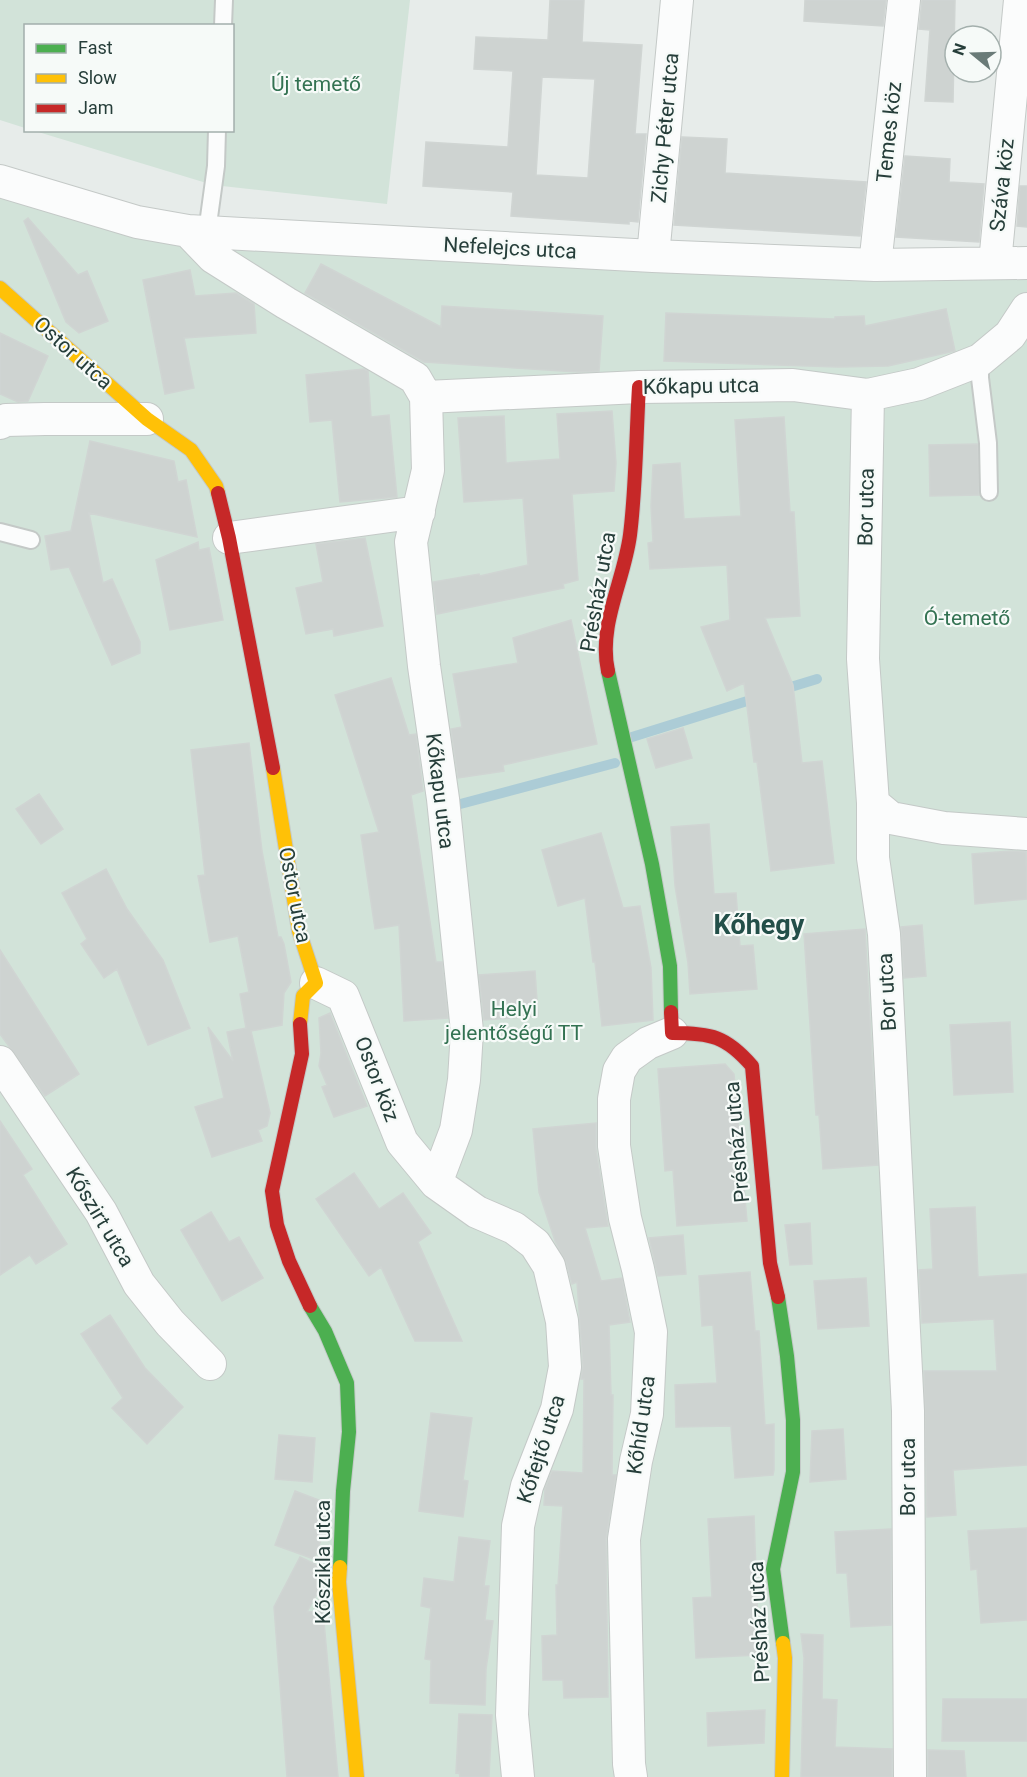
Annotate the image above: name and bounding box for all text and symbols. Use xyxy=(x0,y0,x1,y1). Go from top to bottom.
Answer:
legend xyxy=(24,24,234,132)
north arrow xyxy=(943,24,1003,84)
text: Fast xyxy=(78,37,113,58)
text: N xyxy=(948,41,970,58)
street label: Zichy Péter utca xyxy=(646,52,684,204)
text: Slow xyxy=(78,67,117,88)
park label: Új temető xyxy=(271,72,361,96)
street label: Temes köz xyxy=(872,80,906,184)
text: Jam xyxy=(78,97,114,118)
street label: Száva köz xyxy=(985,137,1019,233)
street label: Nefelejcs utca xyxy=(443,233,577,263)
street label: Ostor utca xyxy=(29,312,117,394)
street label: Kőkapu utca xyxy=(643,373,759,399)
street label: Bor utca xyxy=(853,468,879,546)
street label: Présház utca xyxy=(576,530,620,654)
park label: Ó-temető xyxy=(924,606,1010,630)
street label: Kőkapu utca xyxy=(421,732,459,850)
street label: Ostor utca xyxy=(274,845,316,945)
district label: Kőhegy xyxy=(714,909,805,941)
street label: Bor utca xyxy=(873,952,901,1032)
park label: Helyi jelentőségű TT xyxy=(444,997,583,1045)
street label: Ostor köz xyxy=(350,1033,404,1125)
street label: Présház utca xyxy=(720,1080,754,1204)
street label: Kőszirt utca xyxy=(61,1163,139,1271)
street label: Kőhíd utca xyxy=(622,1374,660,1476)
street label: Kőfejtő utca xyxy=(512,1392,570,1506)
street label: Bor utca xyxy=(896,1438,920,1516)
street label: Kőszikla utca xyxy=(311,1500,335,1624)
street label: Présház utca xyxy=(744,1561,774,1683)

